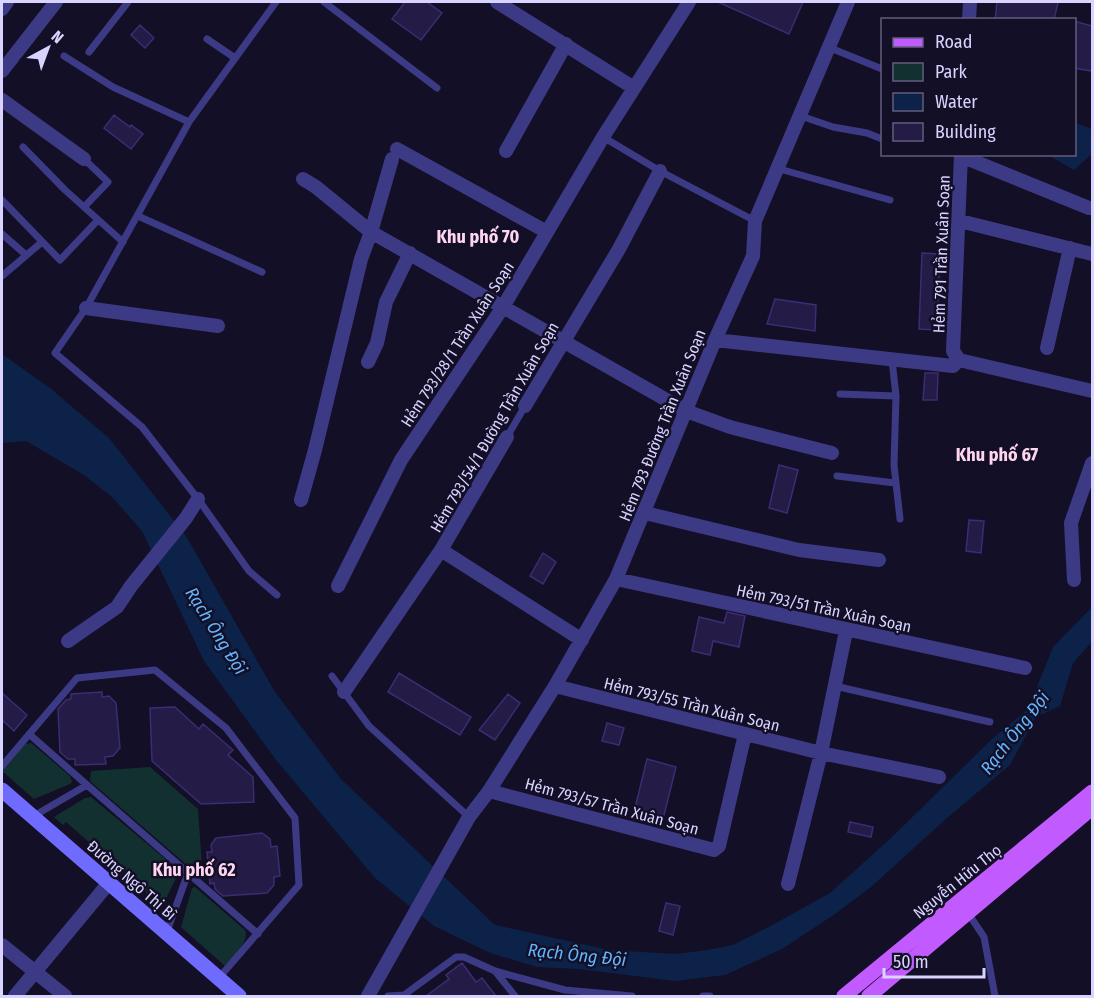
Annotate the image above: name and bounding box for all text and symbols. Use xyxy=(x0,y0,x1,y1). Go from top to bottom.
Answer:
north arrow xyxy=(18,18,78,78)
legend xyxy=(881,18,1076,156)
text: N xyxy=(48,27,67,47)
text: Road xyxy=(935,31,972,53)
text: Park xyxy=(935,61,968,83)
text: Water xyxy=(935,91,978,113)
text: Building xyxy=(935,121,996,143)
street label: Hẻm 791 Trần Xuân Soạn xyxy=(928,175,954,333)
district label: Khu phố 70 xyxy=(437,225,520,248)
street label: Hẻm 793/28/1 Trần Xuân Soạn xyxy=(396,258,518,430)
street label: Hẻm 793/54/1 Đường Trần Xuân Soạn xyxy=(425,318,563,536)
street label: Hẻm 793 Đường Trần Xuân Soạn xyxy=(614,326,710,524)
district label: Khu phố 67 xyxy=(956,443,1038,466)
street label: Hẻm 793/51 Trần Xuân Soạn xyxy=(735,580,913,636)
water label: Rạch Ông Đội xyxy=(180,583,252,679)
street label: Hẻm 793/55 Trần Xuân Soạn xyxy=(602,672,782,736)
water label: Rạch Ông Đội xyxy=(976,687,1054,779)
street label: Hẻm 793/57 Trần Xuân Soạn xyxy=(523,773,701,839)
street label: Đường Ngô Thị Bì xyxy=(83,836,180,924)
street label: Nguyễn Hữu Thọ xyxy=(910,840,1005,923)
district label: Khu phố 62 xyxy=(152,858,236,881)
water label: Rạch Ông Đội xyxy=(527,939,628,971)
scale bar xyxy=(884,941,984,979)
text: 50 m xyxy=(893,951,929,973)

